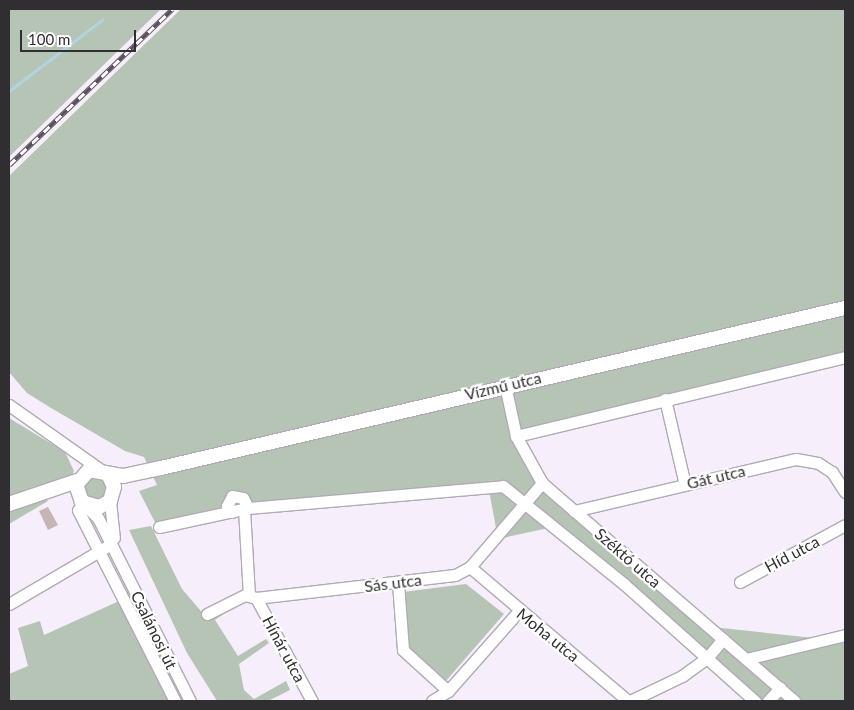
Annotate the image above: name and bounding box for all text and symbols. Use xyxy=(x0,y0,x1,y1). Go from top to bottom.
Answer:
scale bar xyxy=(22,20,139,52)
text: 100 m xyxy=(28,30,70,48)
street label: Vízmű utca xyxy=(463,368,543,404)
street label: Gát utca xyxy=(685,461,747,493)
street label: Széktó utca xyxy=(591,524,665,592)
street label: Híd utca xyxy=(761,532,823,576)
street label: Sás utca xyxy=(363,570,423,596)
street label: Csalánosi út xyxy=(127,588,181,672)
street label: Moha utca xyxy=(513,604,583,666)
street label: Hínár utca xyxy=(258,612,310,686)

